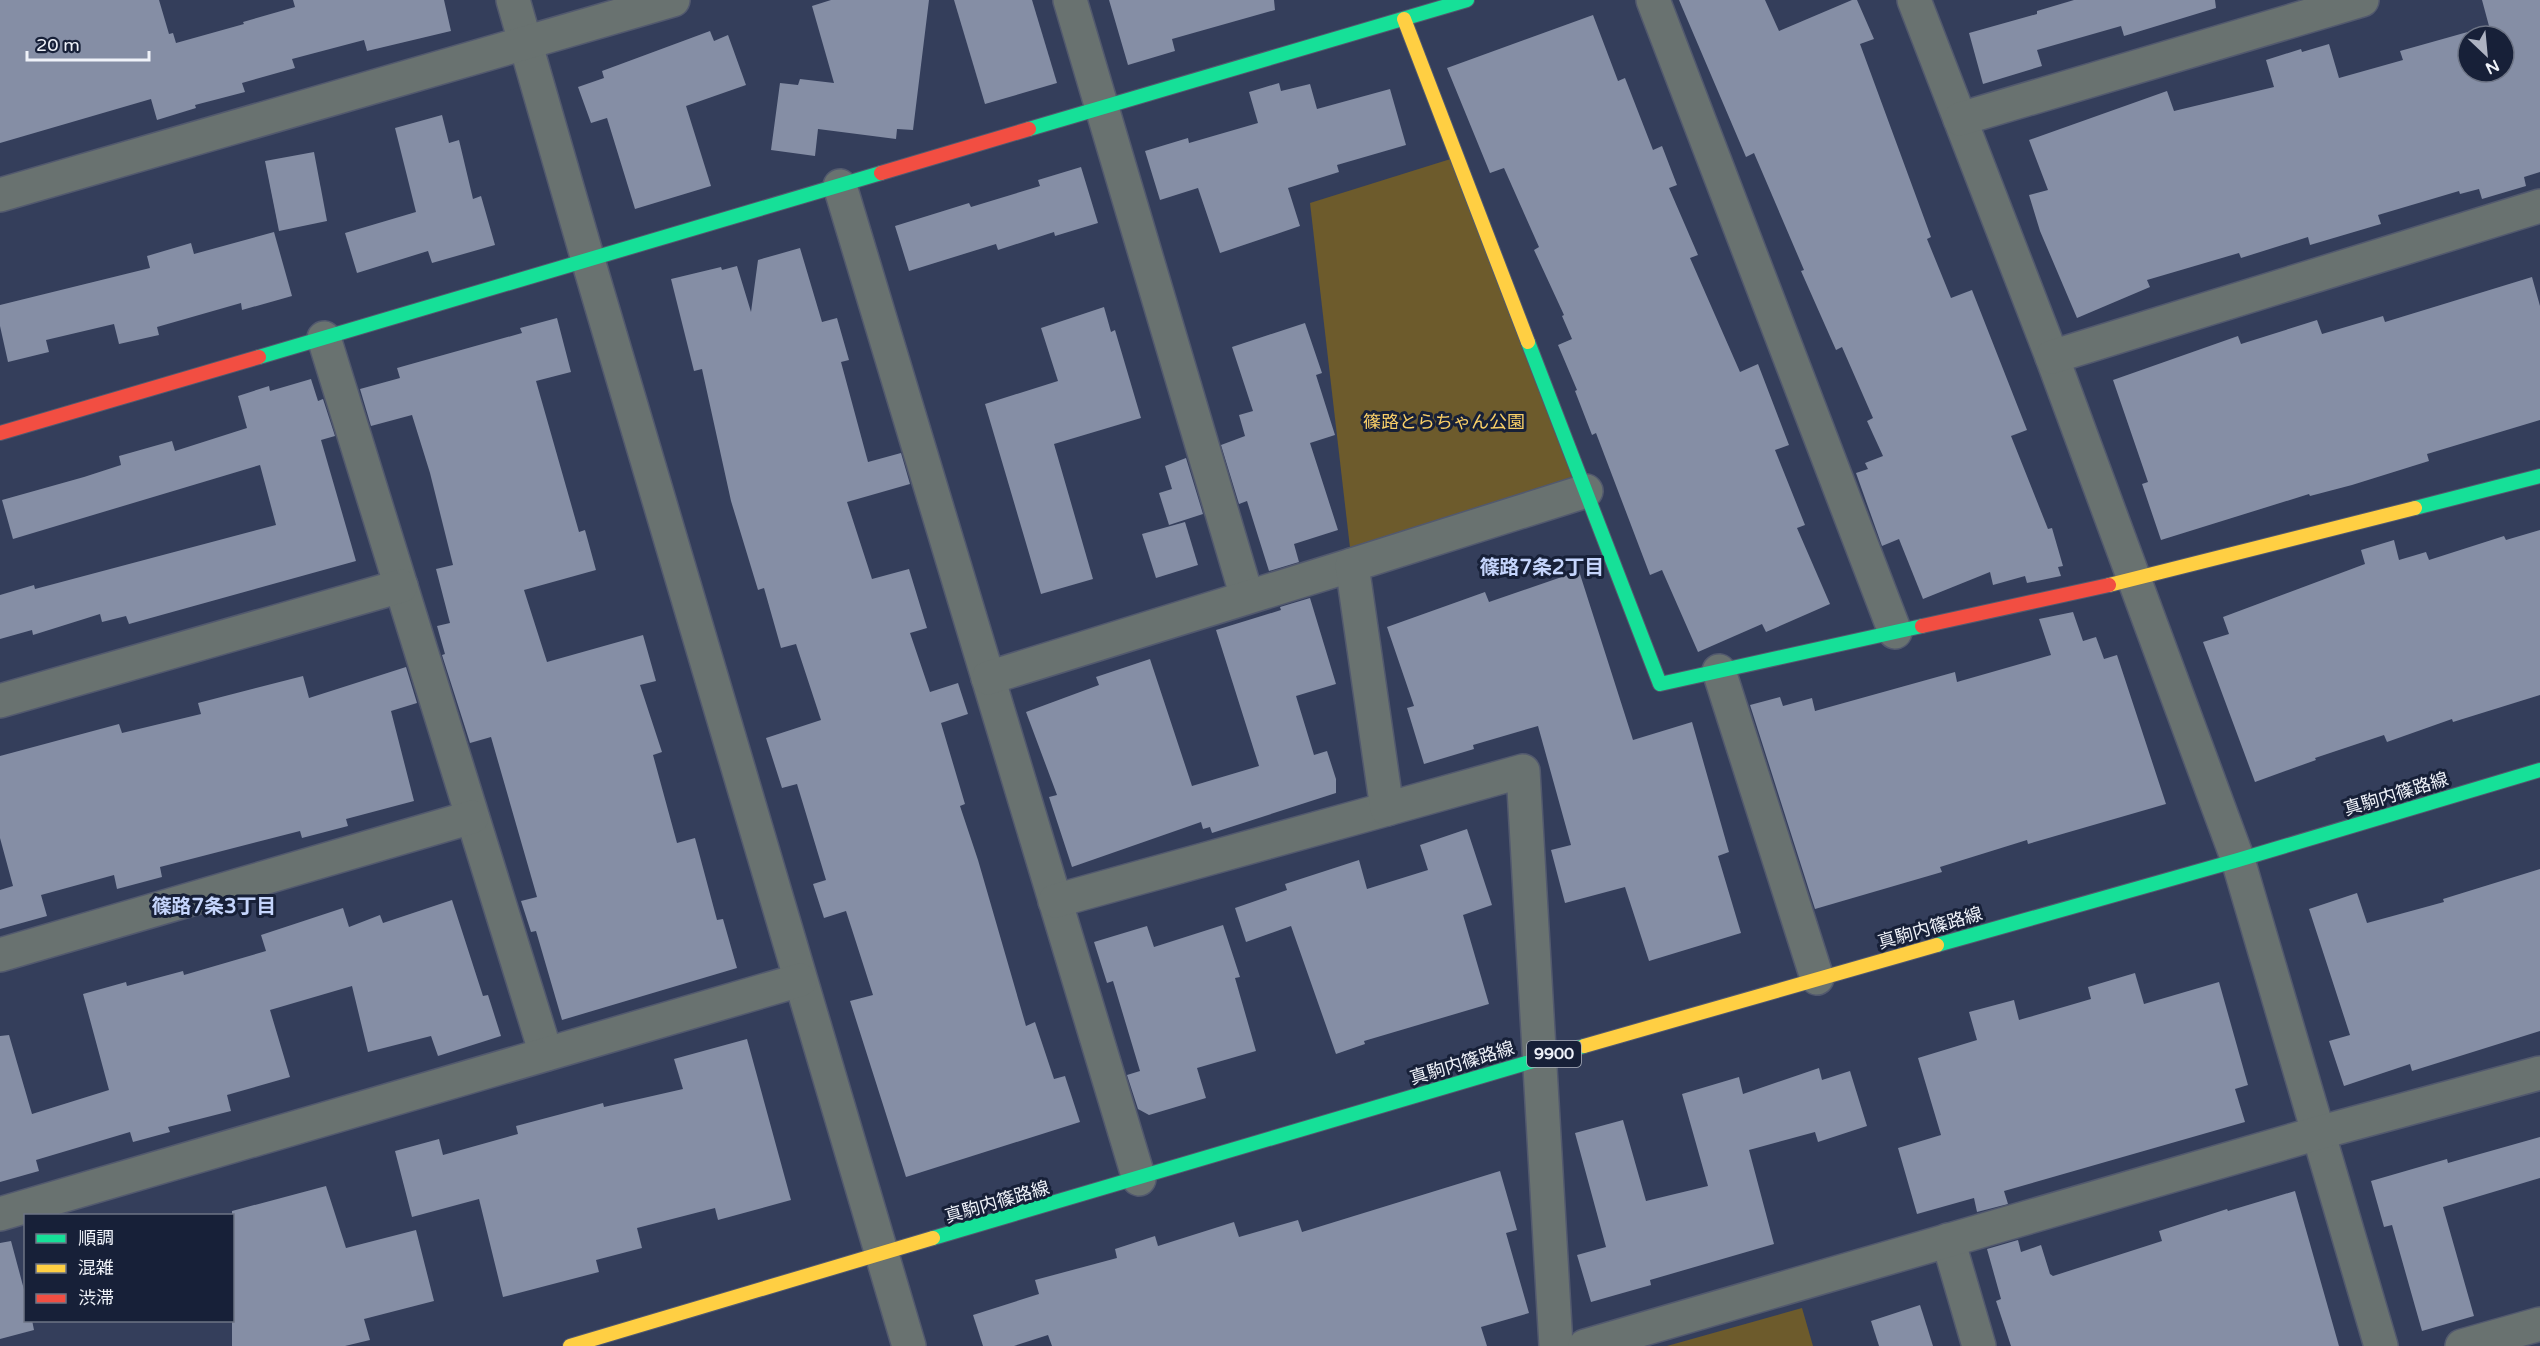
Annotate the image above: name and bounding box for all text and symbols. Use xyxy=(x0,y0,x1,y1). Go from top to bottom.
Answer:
scale bar xyxy=(27,24,148,62)
north arrow xyxy=(2456,24,2516,84)
text: 20 m xyxy=(36,34,80,56)
text: N xyxy=(2482,55,2502,78)
park label: 篠路とらちゃん公園 xyxy=(1363,411,1525,433)
district label: 篠路7条2丁目 xyxy=(1479,556,1605,580)
street label: 真駒内篠路線 xyxy=(2341,768,2451,820)
district label: 篠路7条3丁目 xyxy=(151,895,277,919)
street label: 真駒内篠路線 xyxy=(1875,903,1985,953)
street label: 真駒内篠路線 xyxy=(1407,1037,1517,1089)
road number: 9900 xyxy=(1527,1041,1581,1067)
street label: 真駒内篠路線 xyxy=(942,1177,1052,1227)
legend xyxy=(24,1214,234,1322)
text: 順調 xyxy=(78,1227,114,1249)
text: 混雑 xyxy=(78,1257,114,1279)
text: 渋滞 xyxy=(78,1287,114,1309)

